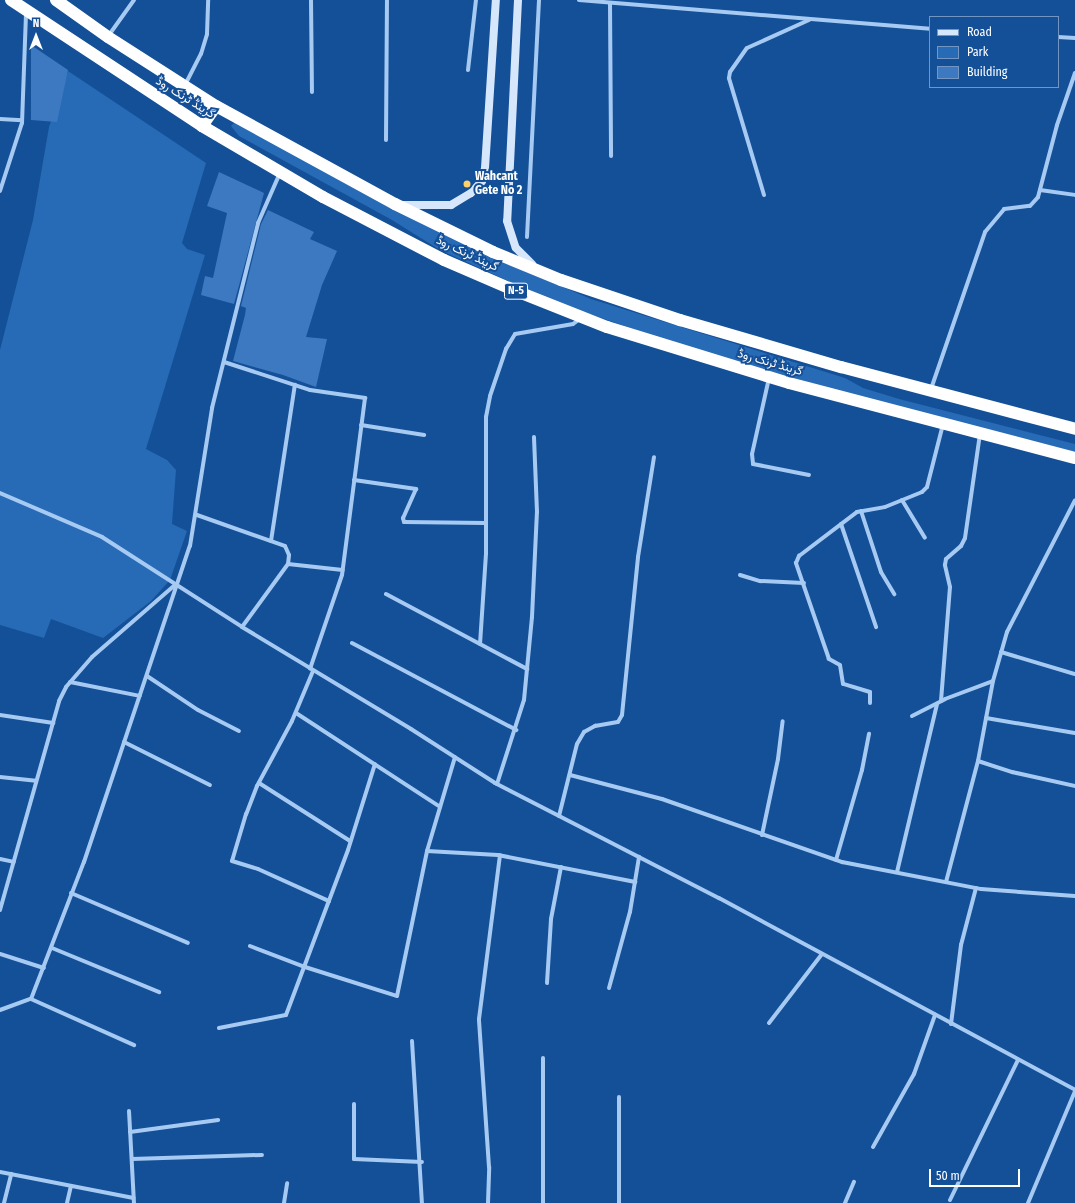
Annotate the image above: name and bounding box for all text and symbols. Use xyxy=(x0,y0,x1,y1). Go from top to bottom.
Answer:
north arrow xyxy=(16,16,56,56)
legend xyxy=(929,16,1059,88)
text: N xyxy=(33,17,39,30)
text: Road xyxy=(967,25,992,39)
text: Park xyxy=(967,45,988,59)
text: Building xyxy=(967,65,1007,79)
street label: گرینڈ ٹرنک روڈ xyxy=(153,74,217,122)
place label: Wahcant Gete No 2 xyxy=(475,170,522,198)
marker: Wahcant Gete No 2 xyxy=(462,179,472,189)
street label: گرینڈ ٹرنک روڈ xyxy=(434,233,500,275)
road number: N-5 xyxy=(503,282,529,300)
street label: گرینڈ ٹرنک روڈ xyxy=(736,347,804,379)
scale bar xyxy=(931,1161,1022,1187)
text: 50 m xyxy=(936,1169,960,1183)

